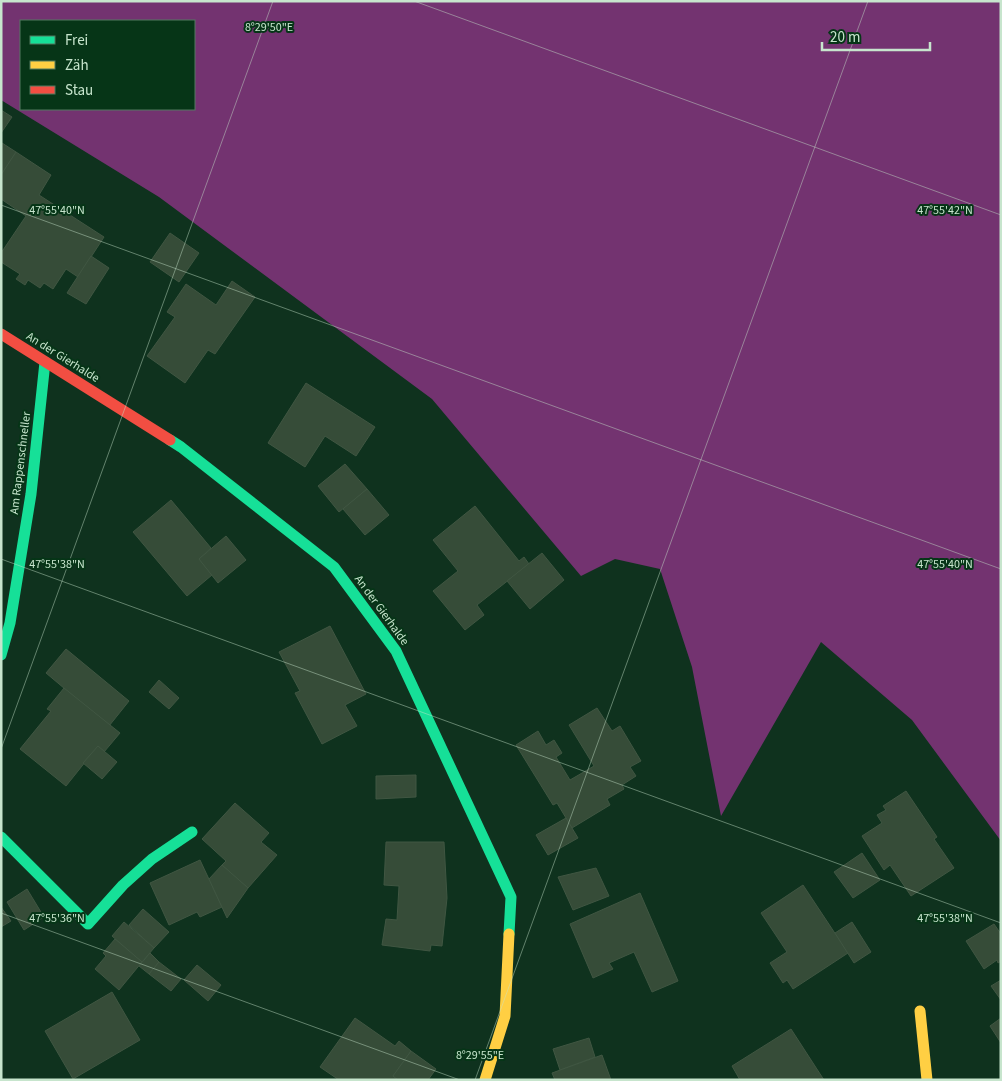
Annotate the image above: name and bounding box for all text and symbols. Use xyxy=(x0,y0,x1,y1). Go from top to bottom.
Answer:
text: 8°29'50"E xyxy=(245,19,293,36)
legend xyxy=(20,20,195,110)
scale bar xyxy=(822,20,930,52)
text: 20 m xyxy=(830,27,860,48)
text: Frei xyxy=(65,30,88,51)
text: Zäh xyxy=(65,55,89,76)
text: Stau xyxy=(65,80,93,101)
text: 47°55'40"N xyxy=(29,202,85,219)
text: 47°55'42"N xyxy=(917,202,973,219)
street label: An der Gierhalde xyxy=(23,328,103,387)
street label: Am Rappenschneller xyxy=(6,410,35,515)
text: 47°55'38"N xyxy=(29,556,85,573)
text: 47°55'40"N xyxy=(917,556,973,573)
street label: An der Gierhalde xyxy=(350,572,413,649)
text: 47°55'36"N xyxy=(29,910,85,927)
text: 47°55'38"N xyxy=(917,910,973,927)
text: 8°29'55"E xyxy=(456,1047,504,1064)

